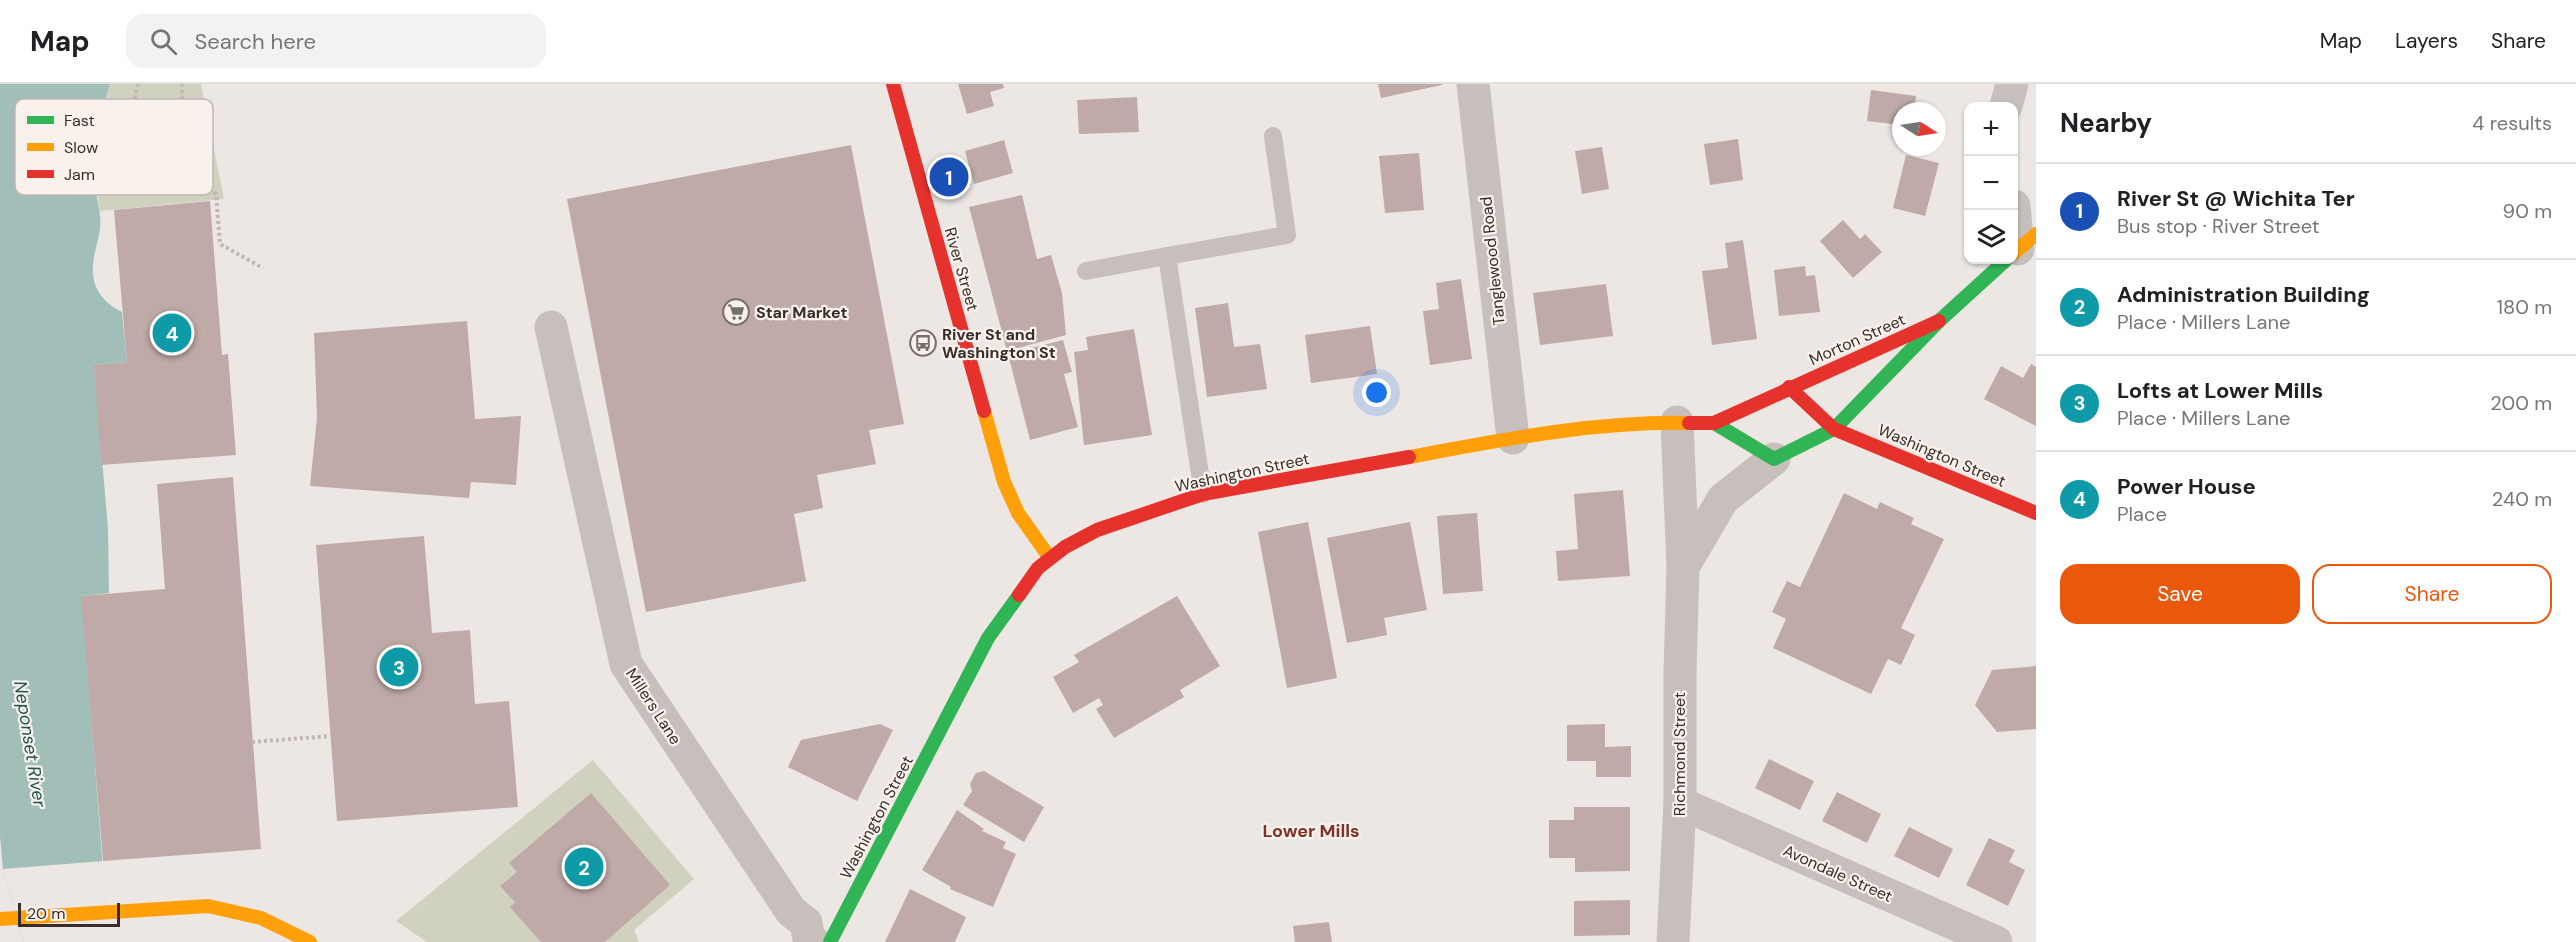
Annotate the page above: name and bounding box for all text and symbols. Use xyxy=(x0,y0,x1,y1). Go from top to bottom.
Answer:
search box xyxy=(126,14,546,68)
text: Map xyxy=(30,23,90,60)
icon: search xyxy=(147,25,180,58)
text: Search here xyxy=(195,27,316,56)
text: Map xyxy=(2320,27,2362,55)
text: Layers xyxy=(2395,27,2458,55)
text: Share xyxy=(2491,27,2546,55)
legend xyxy=(15,99,213,195)
north arrow xyxy=(1892,102,1946,156)
map controls xyxy=(1964,102,2018,264)
button: + xyxy=(1964,102,2018,156)
text: Nearby xyxy=(2060,106,2152,140)
text: Fast xyxy=(64,110,95,131)
text: 4 results xyxy=(2472,110,2552,136)
text: Slow xyxy=(64,137,98,158)
pin: 1 xyxy=(930,154,968,200)
button: − xyxy=(1964,156,2018,210)
text: Jam xyxy=(64,164,95,185)
text: River St @ Wichita Ter xyxy=(2117,184,2355,213)
street label: Tanglewood Road xyxy=(1475,196,1510,326)
text: 1 xyxy=(2076,198,2083,224)
text: 90 m xyxy=(2503,198,2552,224)
button: layers xyxy=(1964,210,2018,264)
text: Bus stop · River Street xyxy=(2117,213,2320,239)
street label: River Street xyxy=(940,225,983,313)
text: Administration Building xyxy=(2117,280,2370,309)
text: 2 xyxy=(2074,294,2085,320)
text: 180 m xyxy=(2497,294,2552,320)
supermarket icon: Star Market xyxy=(721,297,751,327)
place label: Star Market xyxy=(756,302,847,323)
street label: Morton Street xyxy=(1806,309,1909,370)
text: Place · Millers Lane xyxy=(2117,309,2290,335)
pin: 4 xyxy=(152,310,192,356)
place label: River St and Washington St xyxy=(942,324,1056,363)
bus stop icon: River St and Washington St xyxy=(908,328,938,358)
text: Lofts at Lower Mills xyxy=(2117,376,2323,405)
your location xyxy=(1362,378,1391,407)
text: 3 xyxy=(2073,390,2086,416)
text: 200 m xyxy=(2490,390,2552,416)
text: Place · Millers Lane xyxy=(2117,405,2290,431)
street label: Washington Street xyxy=(1875,419,2009,492)
street label: Washington Street xyxy=(1173,448,1311,497)
text: Power House xyxy=(2117,472,2256,501)
text: 4 xyxy=(2073,486,2086,512)
text: 240 m xyxy=(2492,486,2552,512)
text: Place xyxy=(2117,501,2167,527)
button: Save xyxy=(2060,564,2300,624)
button: Share xyxy=(2312,564,2552,624)
pin: 3 xyxy=(380,644,418,690)
street label: Millers Lane xyxy=(621,664,686,749)
water label: Neponset River xyxy=(8,679,52,810)
street label: Richmond Street xyxy=(1669,692,1690,816)
street label: Washington Street xyxy=(835,752,918,883)
district label: Lower Mills xyxy=(1262,819,1360,843)
street label: Avondale Street xyxy=(1780,840,1896,907)
pin: 2 xyxy=(564,844,604,890)
scale bar xyxy=(18,900,120,928)
text: 20 m xyxy=(27,903,66,924)

